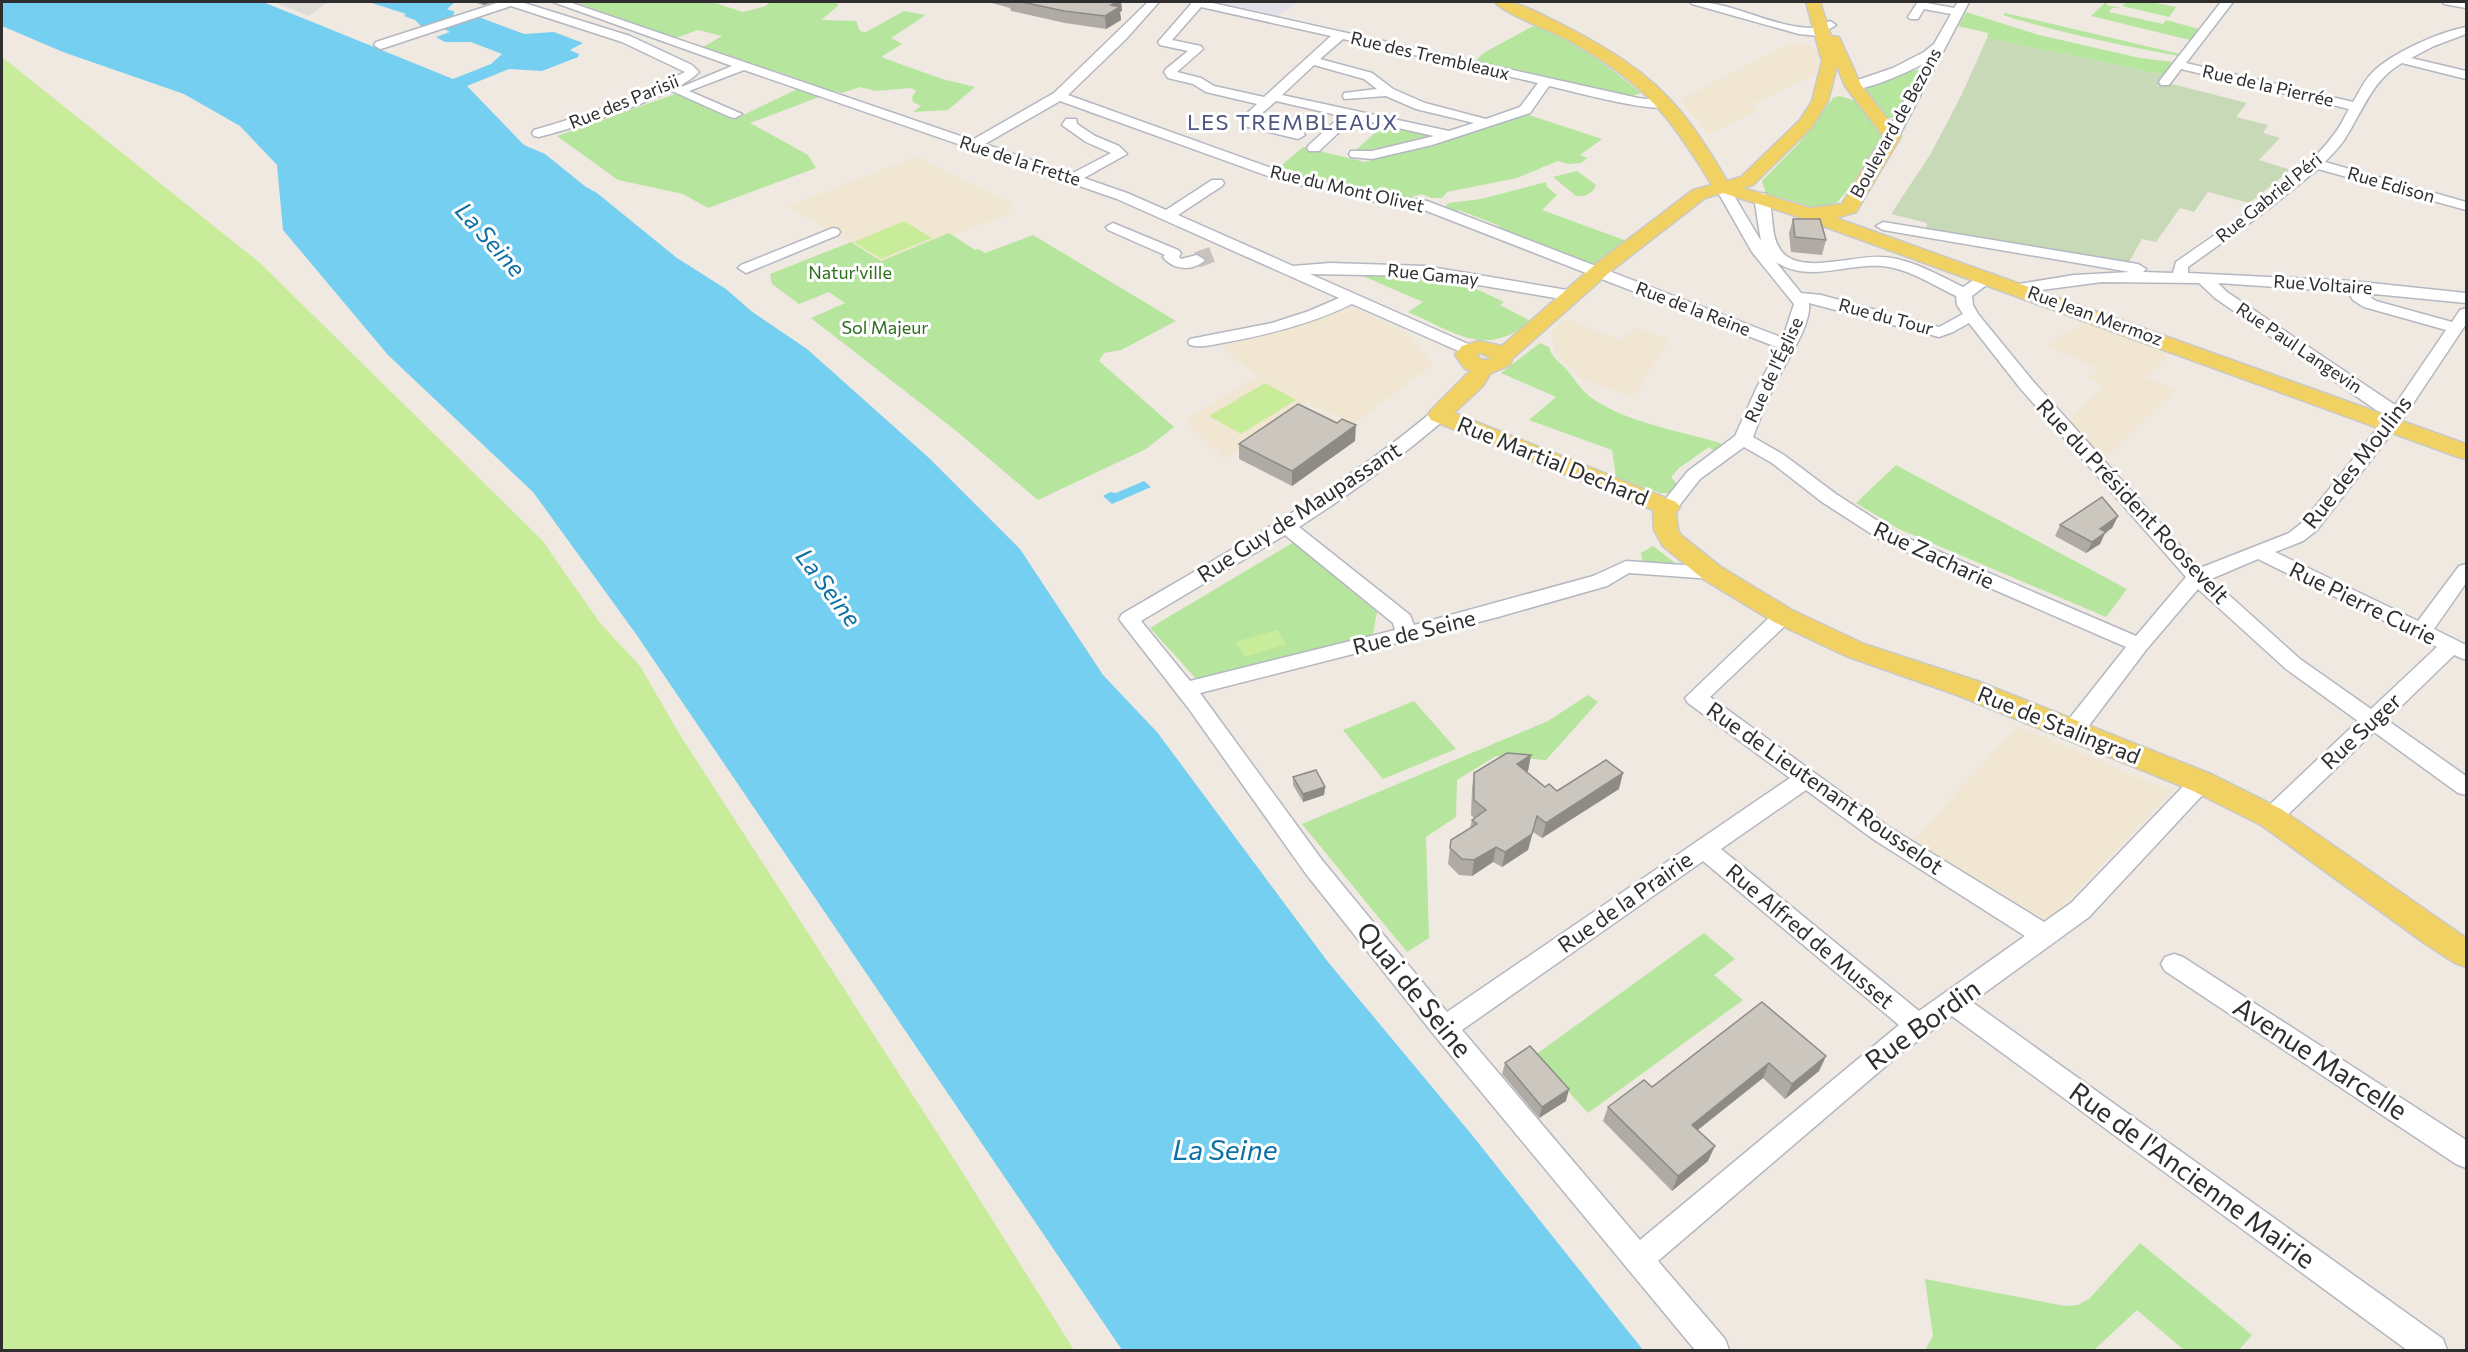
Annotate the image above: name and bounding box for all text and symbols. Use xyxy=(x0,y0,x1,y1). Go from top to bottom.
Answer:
street label: Rue des Trembleaux xyxy=(1349,26,1512,84)
street label: Boulevard de Bezons xyxy=(1845,44,1945,201)
street label: Rue de la Pierrée xyxy=(2200,59,2336,111)
street label: Rue des Parisii xyxy=(566,69,682,133)
district label: LES TREMBLEAUX xyxy=(1187,108,1399,135)
street label: Rue de la Frette xyxy=(957,130,1084,190)
street label: Rue Gabriel Péri xyxy=(2211,148,2326,247)
street label: Rue du Mont Olivet xyxy=(1268,160,1426,216)
street label: Rue Edison xyxy=(2345,161,2438,207)
water label: La Seine xyxy=(450,196,532,282)
street label: Rue Gamay xyxy=(1386,258,1480,290)
park label: Natur'ville xyxy=(808,261,892,283)
street label: Rue Voltaire xyxy=(2273,270,2373,298)
street label: Rue de la Reine xyxy=(1633,276,1754,340)
street label: Rue Jean Mermoz xyxy=(2025,280,2166,350)
street label: Rue du Tour xyxy=(1837,293,1936,339)
street label: Rue Paul Langevin xyxy=(2233,297,2367,397)
street label: Rue de l'Église xyxy=(1739,313,1807,426)
park label: Sol Majeur xyxy=(841,316,929,338)
street label: Rue des Moulins xyxy=(2296,390,2417,534)
street label: Rue du Président Roosevelt xyxy=(2031,393,2235,609)
street label: Rue Martial Dechard xyxy=(1454,410,1653,511)
street label: Rue Guy de Maupassant xyxy=(1192,436,1406,588)
street label: Rue Zacharie xyxy=(1870,515,1999,594)
water label: La Seine xyxy=(790,542,868,632)
street label: Rue Pierre Curie xyxy=(2285,555,2441,650)
street label: Rue de Seine xyxy=(1350,603,1478,660)
street label: Rue de Stalingrad xyxy=(1974,680,2144,769)
street label: Rue Suger xyxy=(2315,687,2407,775)
street label: Rue de Lieutenant Rousselot xyxy=(1702,696,1949,880)
street label: Rue de la Prairie xyxy=(1552,845,1697,958)
street label: Rue Alfred de Musset xyxy=(1721,857,1900,1014)
street label: Quai de Seine xyxy=(1350,915,1480,1064)
street label: Rue Bordin xyxy=(1858,971,1986,1077)
street label: Avenue Marcelle xyxy=(2228,989,2414,1126)
street label: Rue de l'Ancienne Mairie xyxy=(2064,1074,2322,1275)
water label: La Seine xyxy=(1172,1132,1278,1166)

